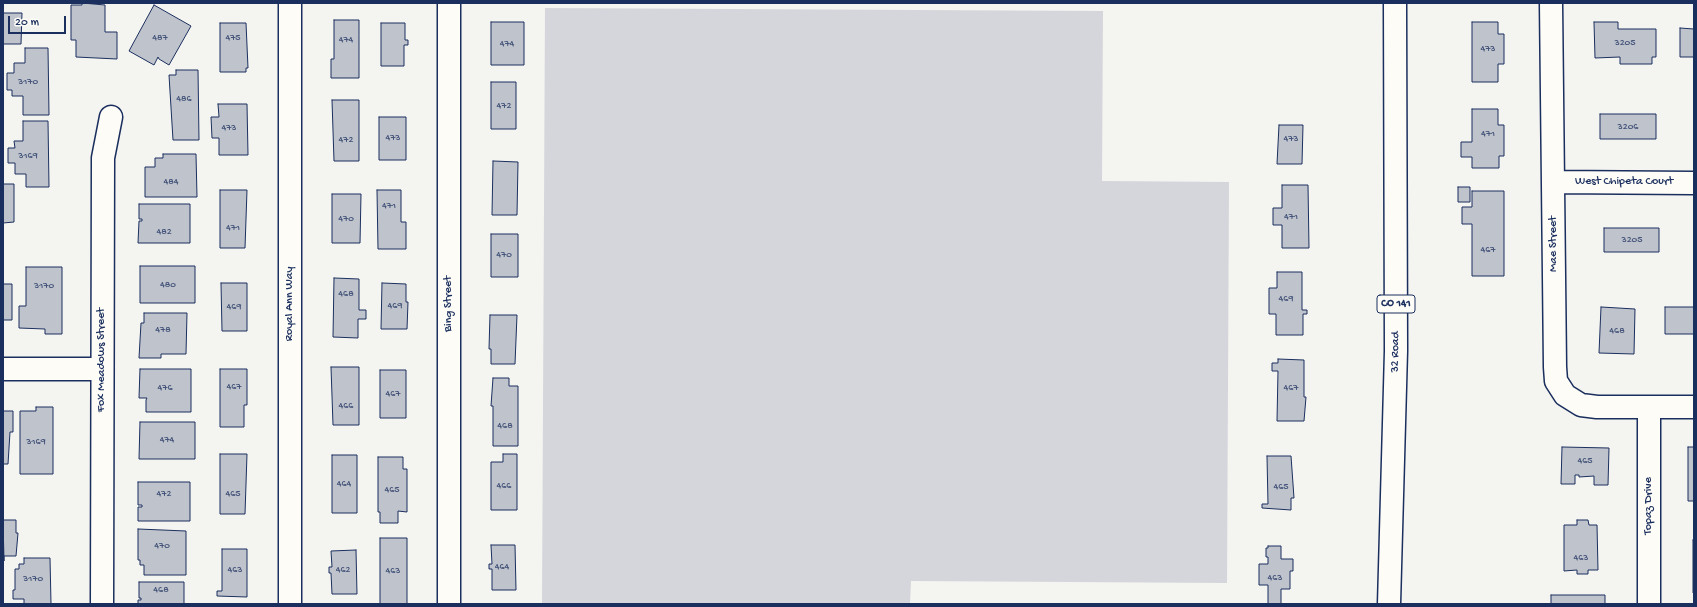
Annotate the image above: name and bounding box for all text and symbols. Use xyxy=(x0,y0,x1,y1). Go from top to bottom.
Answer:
scale bar xyxy=(10,8,68,34)
text: 20 m xyxy=(15,16,39,30)
house number: 487 xyxy=(152,32,168,44)
house number: 475 xyxy=(225,32,241,44)
house number: 474 xyxy=(339,34,353,46)
house number: 3205 xyxy=(1614,37,1636,49)
house number: 474 xyxy=(500,38,514,50)
house number: 473 xyxy=(1480,43,1496,55)
house number: 3170 xyxy=(18,76,38,88)
house number: 486 xyxy=(176,93,192,105)
house number: 472 xyxy=(497,100,511,112)
house number: 3206 xyxy=(1618,121,1638,133)
house number: 473 xyxy=(221,122,237,134)
house number: 471 xyxy=(1481,128,1495,140)
house number: 473 xyxy=(385,132,401,144)
house number: 473 xyxy=(1283,133,1299,145)
house number: 472 xyxy=(339,134,353,146)
house number: 3169 xyxy=(18,150,38,162)
street label: West Chipeta Court xyxy=(1575,175,1673,189)
house number: 484 xyxy=(164,176,178,188)
house number: 471 xyxy=(382,200,396,212)
house number: 471 xyxy=(1284,211,1298,223)
house number: 470 xyxy=(338,213,354,225)
street label: Mae Street xyxy=(1547,216,1561,272)
house number: 471 xyxy=(226,222,240,234)
house number: 482 xyxy=(156,226,172,238)
house number: 3205 xyxy=(1621,234,1643,246)
house number: 467 xyxy=(1480,244,1496,256)
house number: 470 xyxy=(496,249,512,261)
street label: Royal Ann Way xyxy=(283,267,297,341)
street label: Bing Street xyxy=(442,276,456,332)
house number: 480 xyxy=(160,279,176,291)
house number: 3170 xyxy=(34,280,54,292)
house number: 468 xyxy=(338,288,354,300)
house number: 469 xyxy=(1279,293,1293,305)
road number: CO 141 xyxy=(1377,295,1415,313)
house number: 469 xyxy=(388,300,402,312)
house number: 469 xyxy=(227,301,241,313)
street label: Fox Meadows Street xyxy=(95,308,109,412)
house number: 478 xyxy=(155,324,171,336)
house number: 468 xyxy=(1609,325,1625,337)
street label: 32 Road xyxy=(1388,331,1404,373)
house number: 467 xyxy=(226,381,242,393)
house number: 476 xyxy=(158,382,172,394)
house number: 467 xyxy=(1284,382,1298,394)
house number: 467 xyxy=(386,388,400,400)
house number: 466 xyxy=(339,400,353,412)
house number: 468 xyxy=(497,420,513,432)
house number: 474 xyxy=(160,434,174,446)
house number: 3169 xyxy=(26,436,46,448)
house number: 465 xyxy=(1577,455,1593,467)
street label: Topaz Drive xyxy=(1642,477,1656,535)
house number: 464 xyxy=(337,478,351,490)
house number: 466 xyxy=(497,480,511,492)
house number: 465 xyxy=(1273,481,1289,493)
house number: 465 xyxy=(384,484,400,496)
house number: 472 xyxy=(157,488,171,500)
house number: 465 xyxy=(225,488,241,500)
house number: 470 xyxy=(154,540,170,552)
house number: 463 xyxy=(1574,552,1588,564)
house number: 464 xyxy=(495,561,509,573)
house number: 463 xyxy=(228,564,242,576)
house number: 462 xyxy=(336,564,350,576)
house number: 463 xyxy=(386,565,400,577)
house number: 463 xyxy=(1268,572,1282,584)
house number: 3170 xyxy=(23,573,43,585)
house number: 468 xyxy=(153,584,169,596)

